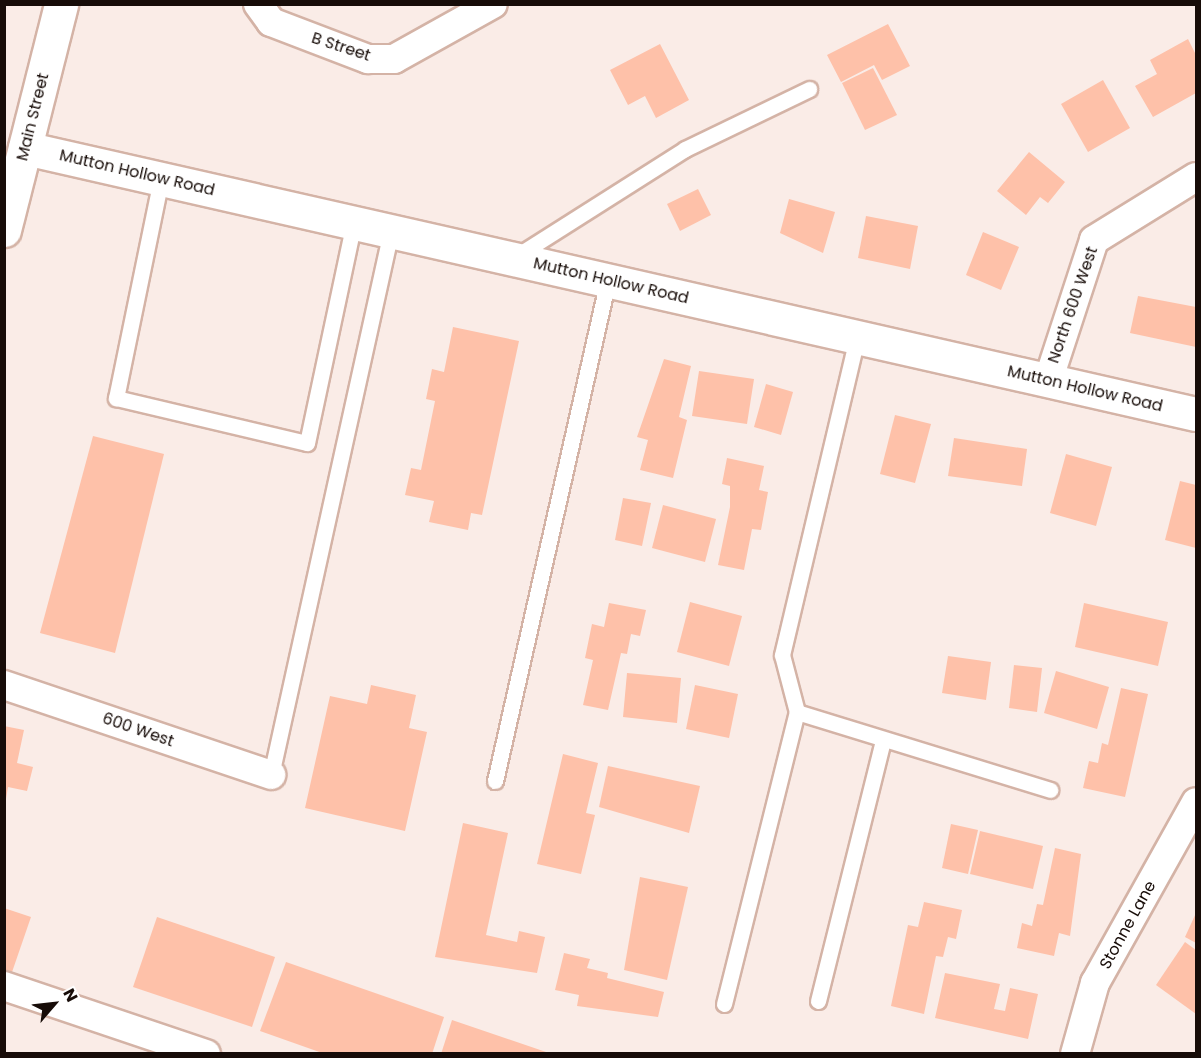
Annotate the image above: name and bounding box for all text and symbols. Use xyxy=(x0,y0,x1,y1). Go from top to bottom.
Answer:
street label: B Street xyxy=(309,28,373,66)
street label: Main Street xyxy=(13,71,53,163)
street label: Mutton Hollow Road xyxy=(57,146,217,200)
street label: North 600 West xyxy=(1044,244,1102,366)
street label: Mutton Hollow Road xyxy=(531,254,691,308)
street label: Mutton Hollow Road xyxy=(1005,362,1165,416)
street label: 600 West xyxy=(100,709,176,751)
street label: Stonne Lane xyxy=(1096,877,1160,973)
north arrow xyxy=(24,974,84,1034)
text: N xyxy=(57,985,83,1006)

